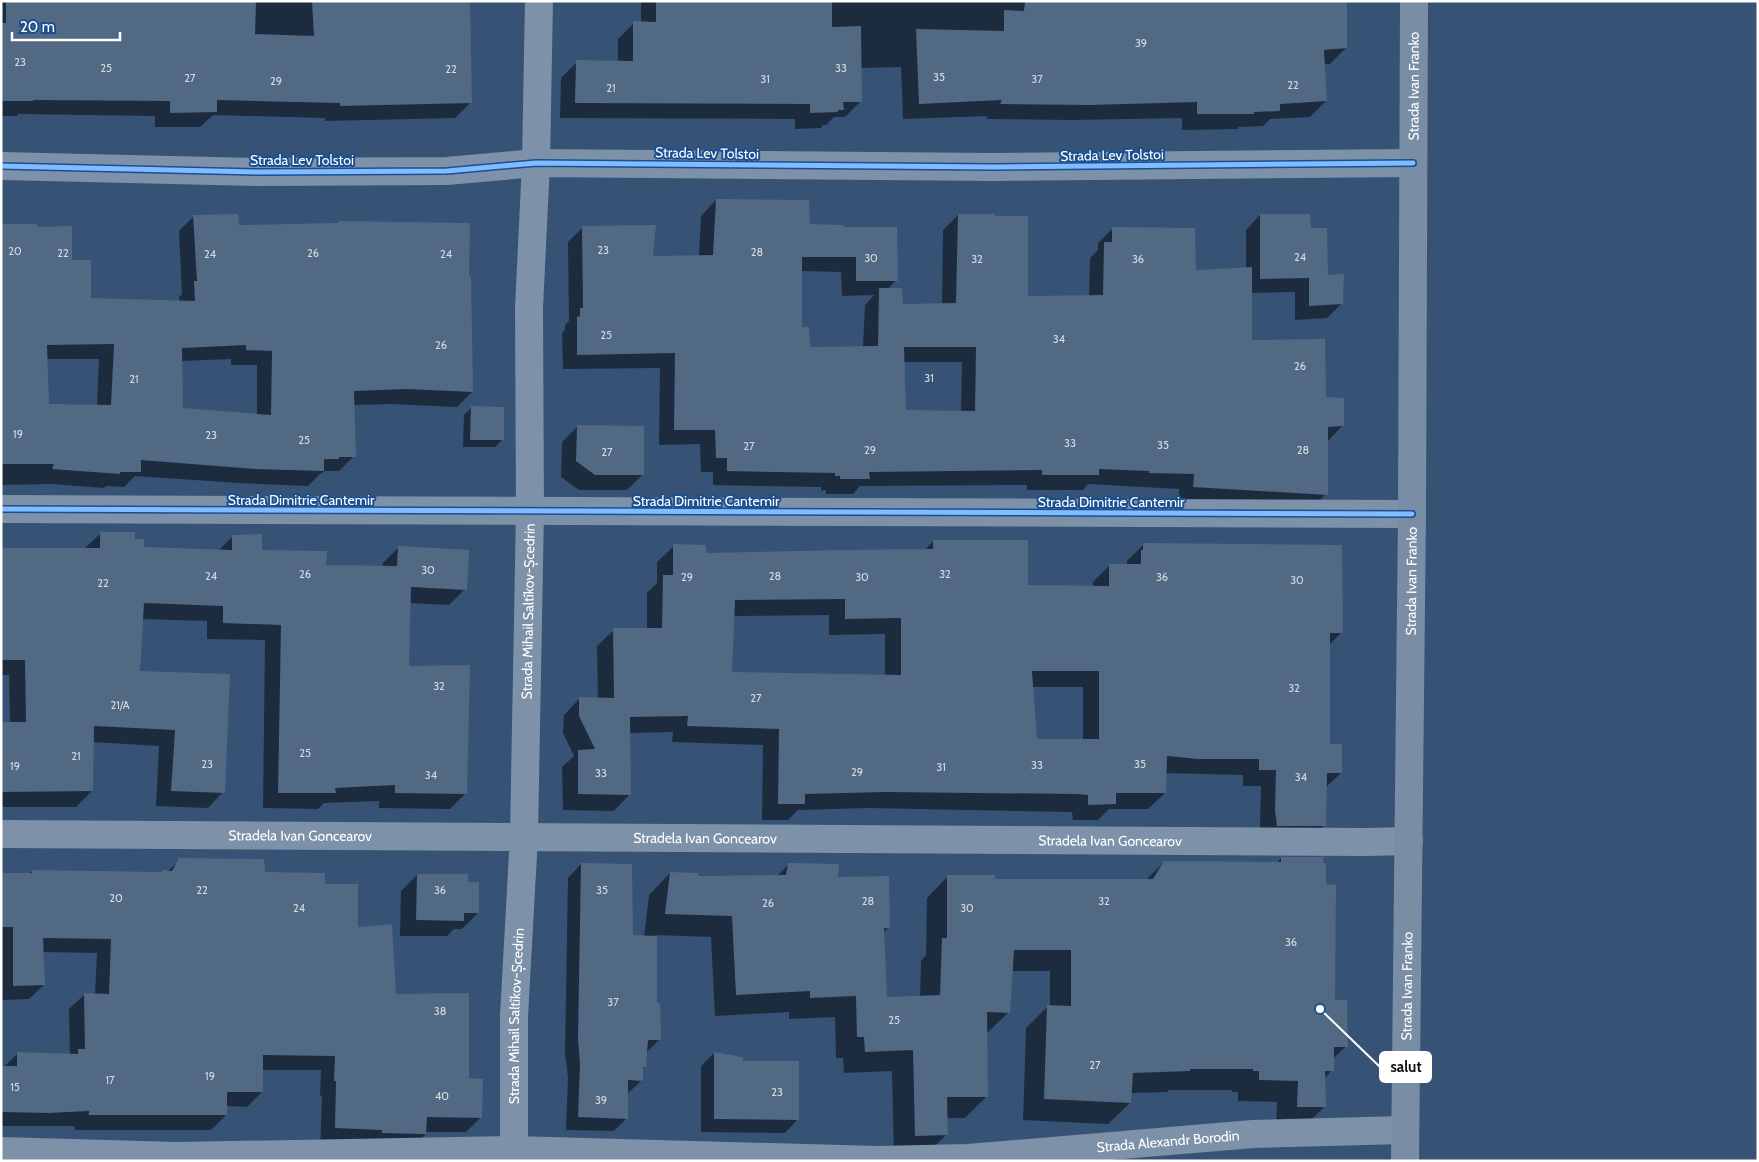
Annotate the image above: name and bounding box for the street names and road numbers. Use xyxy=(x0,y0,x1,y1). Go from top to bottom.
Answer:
street label: Strada Ivan Franko xyxy=(1404,31,1423,140)
street label: Strada Lev Tolstoi xyxy=(655,143,759,163)
street label: Strada Lev Tolstoi xyxy=(1060,145,1164,165)
street label: Strada Lev Tolstoi xyxy=(250,151,354,169)
street label: Strada Dimitrie Cantemir xyxy=(228,491,375,509)
street label: Strada Dimitrie Cantemir xyxy=(633,492,780,510)
street label: Strada Dimitrie Cantemir xyxy=(1038,493,1185,511)
street label: Strada Mihail Saltîkov-Șcedrin xyxy=(518,523,539,700)
street label: Strada Ivan Franko xyxy=(1402,526,1421,635)
street label: Stradela Ivan Goncearov xyxy=(228,826,372,845)
street label: Stradela Ivan Goncearov xyxy=(633,829,777,848)
street label: Stradela Ivan Goncearov xyxy=(1038,831,1182,850)
street label: Strada Mihail Saltîkov-Șcedrin xyxy=(505,927,528,1104)
street label: Strada Ivan Franko xyxy=(1397,931,1416,1040)
street label: Strada Alexandr Borodin xyxy=(1096,1126,1240,1156)

